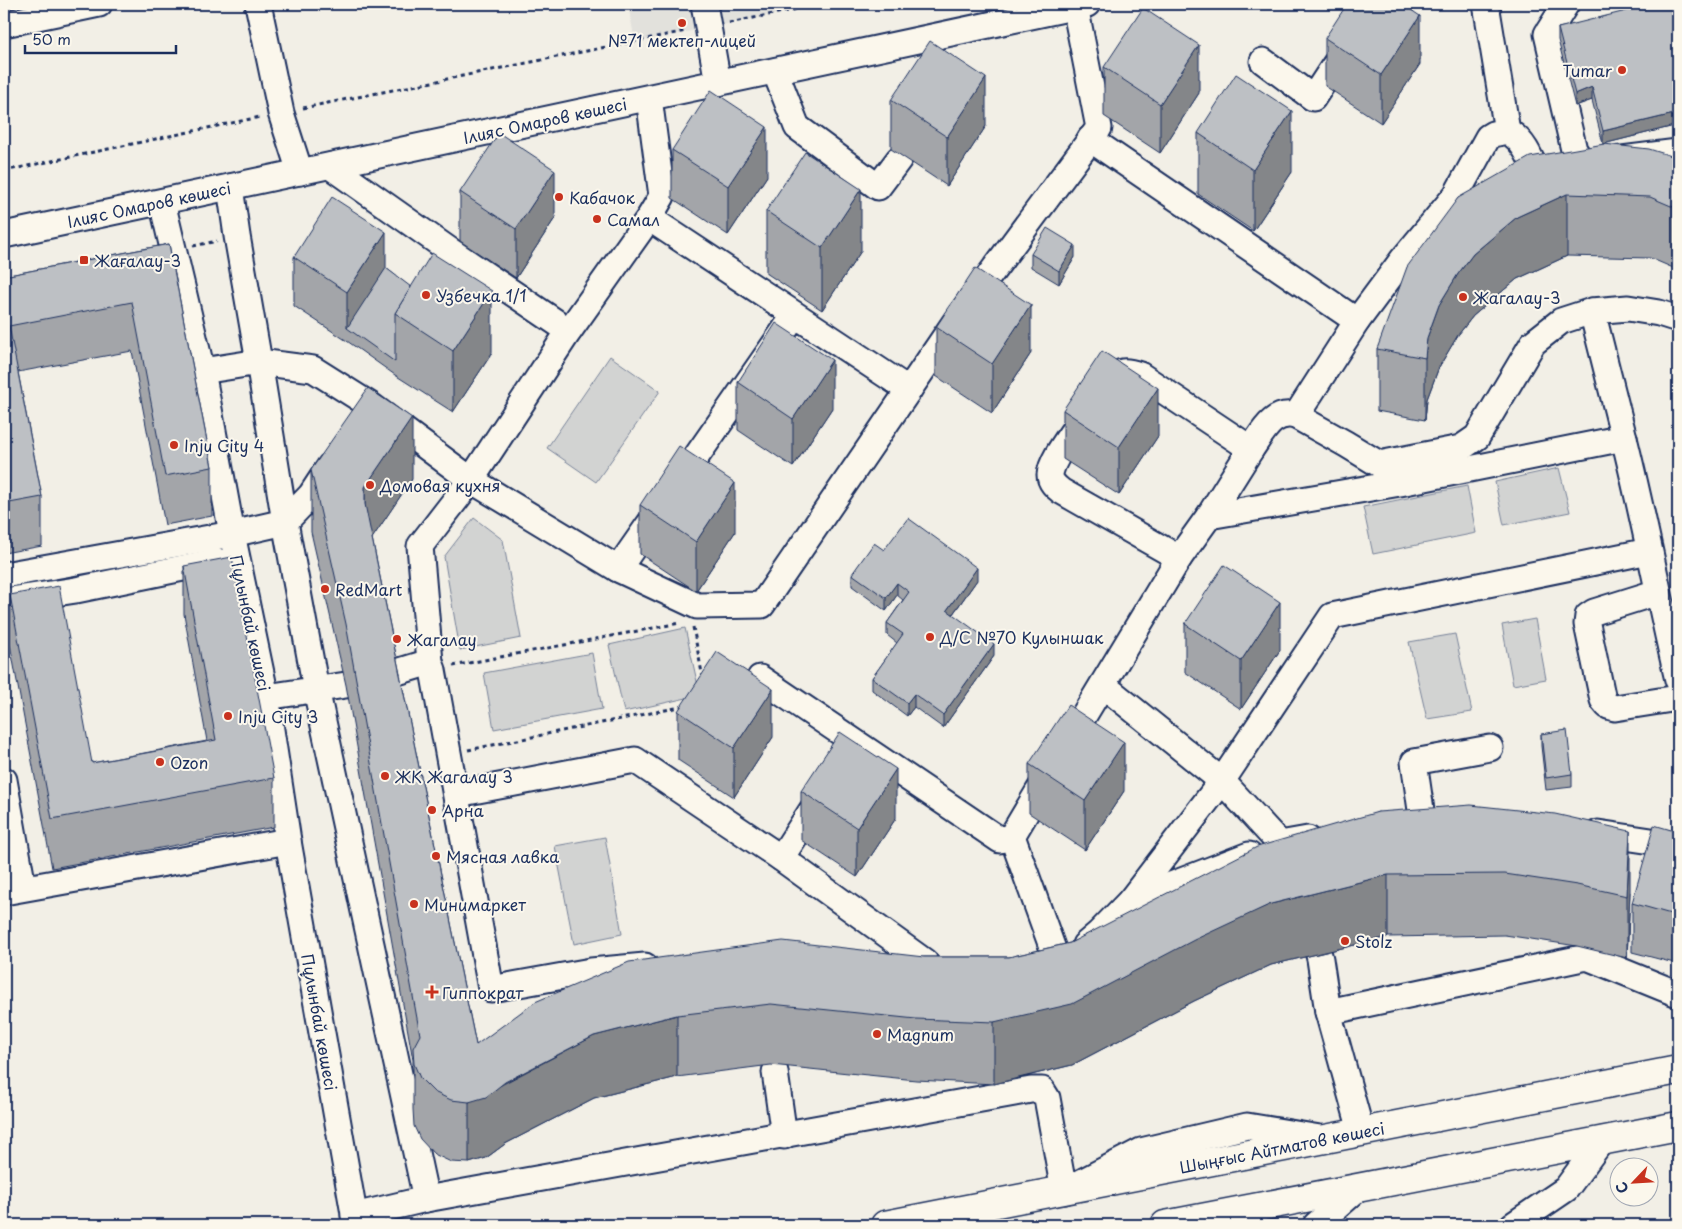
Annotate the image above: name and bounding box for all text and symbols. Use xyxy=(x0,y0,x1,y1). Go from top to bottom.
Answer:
marker: №71 мектеп-лицей xyxy=(676,17,688,29)
scale bar xyxy=(25,22,176,54)
text: 50 m xyxy=(32,27,71,50)
place label: №71 мектеп-лицей xyxy=(608,28,756,52)
place label: Tumar xyxy=(1562,58,1613,82)
marker: Tumar xyxy=(1616,64,1628,76)
street label: Ілияс Омаров көшесі xyxy=(461,91,629,149)
street label: Ілияс Омаров көшесі xyxy=(65,175,233,233)
place label: Кабачок xyxy=(569,185,636,209)
marker: Кабачок xyxy=(553,191,565,203)
place label: Самал xyxy=(607,207,660,231)
marker: Самал xyxy=(591,213,603,225)
place label: Жағалау-3 xyxy=(94,248,181,272)
marker: Жағалау-3 xyxy=(78,254,90,266)
place label: Узбечка 1/1 xyxy=(436,283,527,307)
place label: Жагалау-3 xyxy=(1473,285,1561,309)
marker: Узбечка 1/1 xyxy=(420,289,432,301)
marker: Жагалау-3 xyxy=(1457,291,1469,303)
place label: Inju City 4 xyxy=(184,433,264,457)
marker: Inju City 4 xyxy=(168,439,180,451)
place label: Домовая кухня xyxy=(379,473,500,497)
marker: Домовая кухня xyxy=(364,479,376,491)
street label: Пұлынбай көшесі xyxy=(225,553,277,693)
place label: RedMart xyxy=(335,577,403,601)
marker: RedMart xyxy=(319,583,331,595)
place label: Д/С №70 Кулыншак xyxy=(939,625,1104,649)
place label: Жагалау xyxy=(407,627,477,651)
marker: Д/С №70 Кулыншак xyxy=(924,631,936,643)
marker: Жагалау xyxy=(391,633,403,645)
place label: Inju City 3 xyxy=(238,704,318,728)
marker: Inju City 3 xyxy=(222,710,234,722)
place label: Ozon xyxy=(170,750,208,774)
marker: Ozon xyxy=(154,756,166,768)
place label: ЖК Жагалау 3 xyxy=(395,764,513,788)
marker: ЖК Жагалау 3 xyxy=(379,770,391,782)
place label: Арна xyxy=(442,798,484,822)
marker: Арна xyxy=(426,804,438,816)
place label: Мясная лавка xyxy=(446,844,559,868)
marker: Мясная лавка xyxy=(430,850,442,862)
place label: Минимаркет xyxy=(424,892,526,916)
marker: Минимаркет xyxy=(408,898,420,910)
place label: Stolz xyxy=(1355,929,1393,953)
marker: Stolz xyxy=(1339,935,1351,947)
street label: Пұлынбай көшесі xyxy=(296,952,344,1092)
place label: Гиппократ xyxy=(442,980,524,1004)
marker: Гиппократ xyxy=(426,986,438,998)
place label: Magnum xyxy=(887,1022,954,1046)
marker: Magnum xyxy=(871,1028,883,1040)
street label: Шыңғыс Айтматов көшесі xyxy=(1177,1115,1387,1179)
north arrow xyxy=(1610,1156,1660,1206)
text: С xyxy=(1610,1178,1634,1197)

